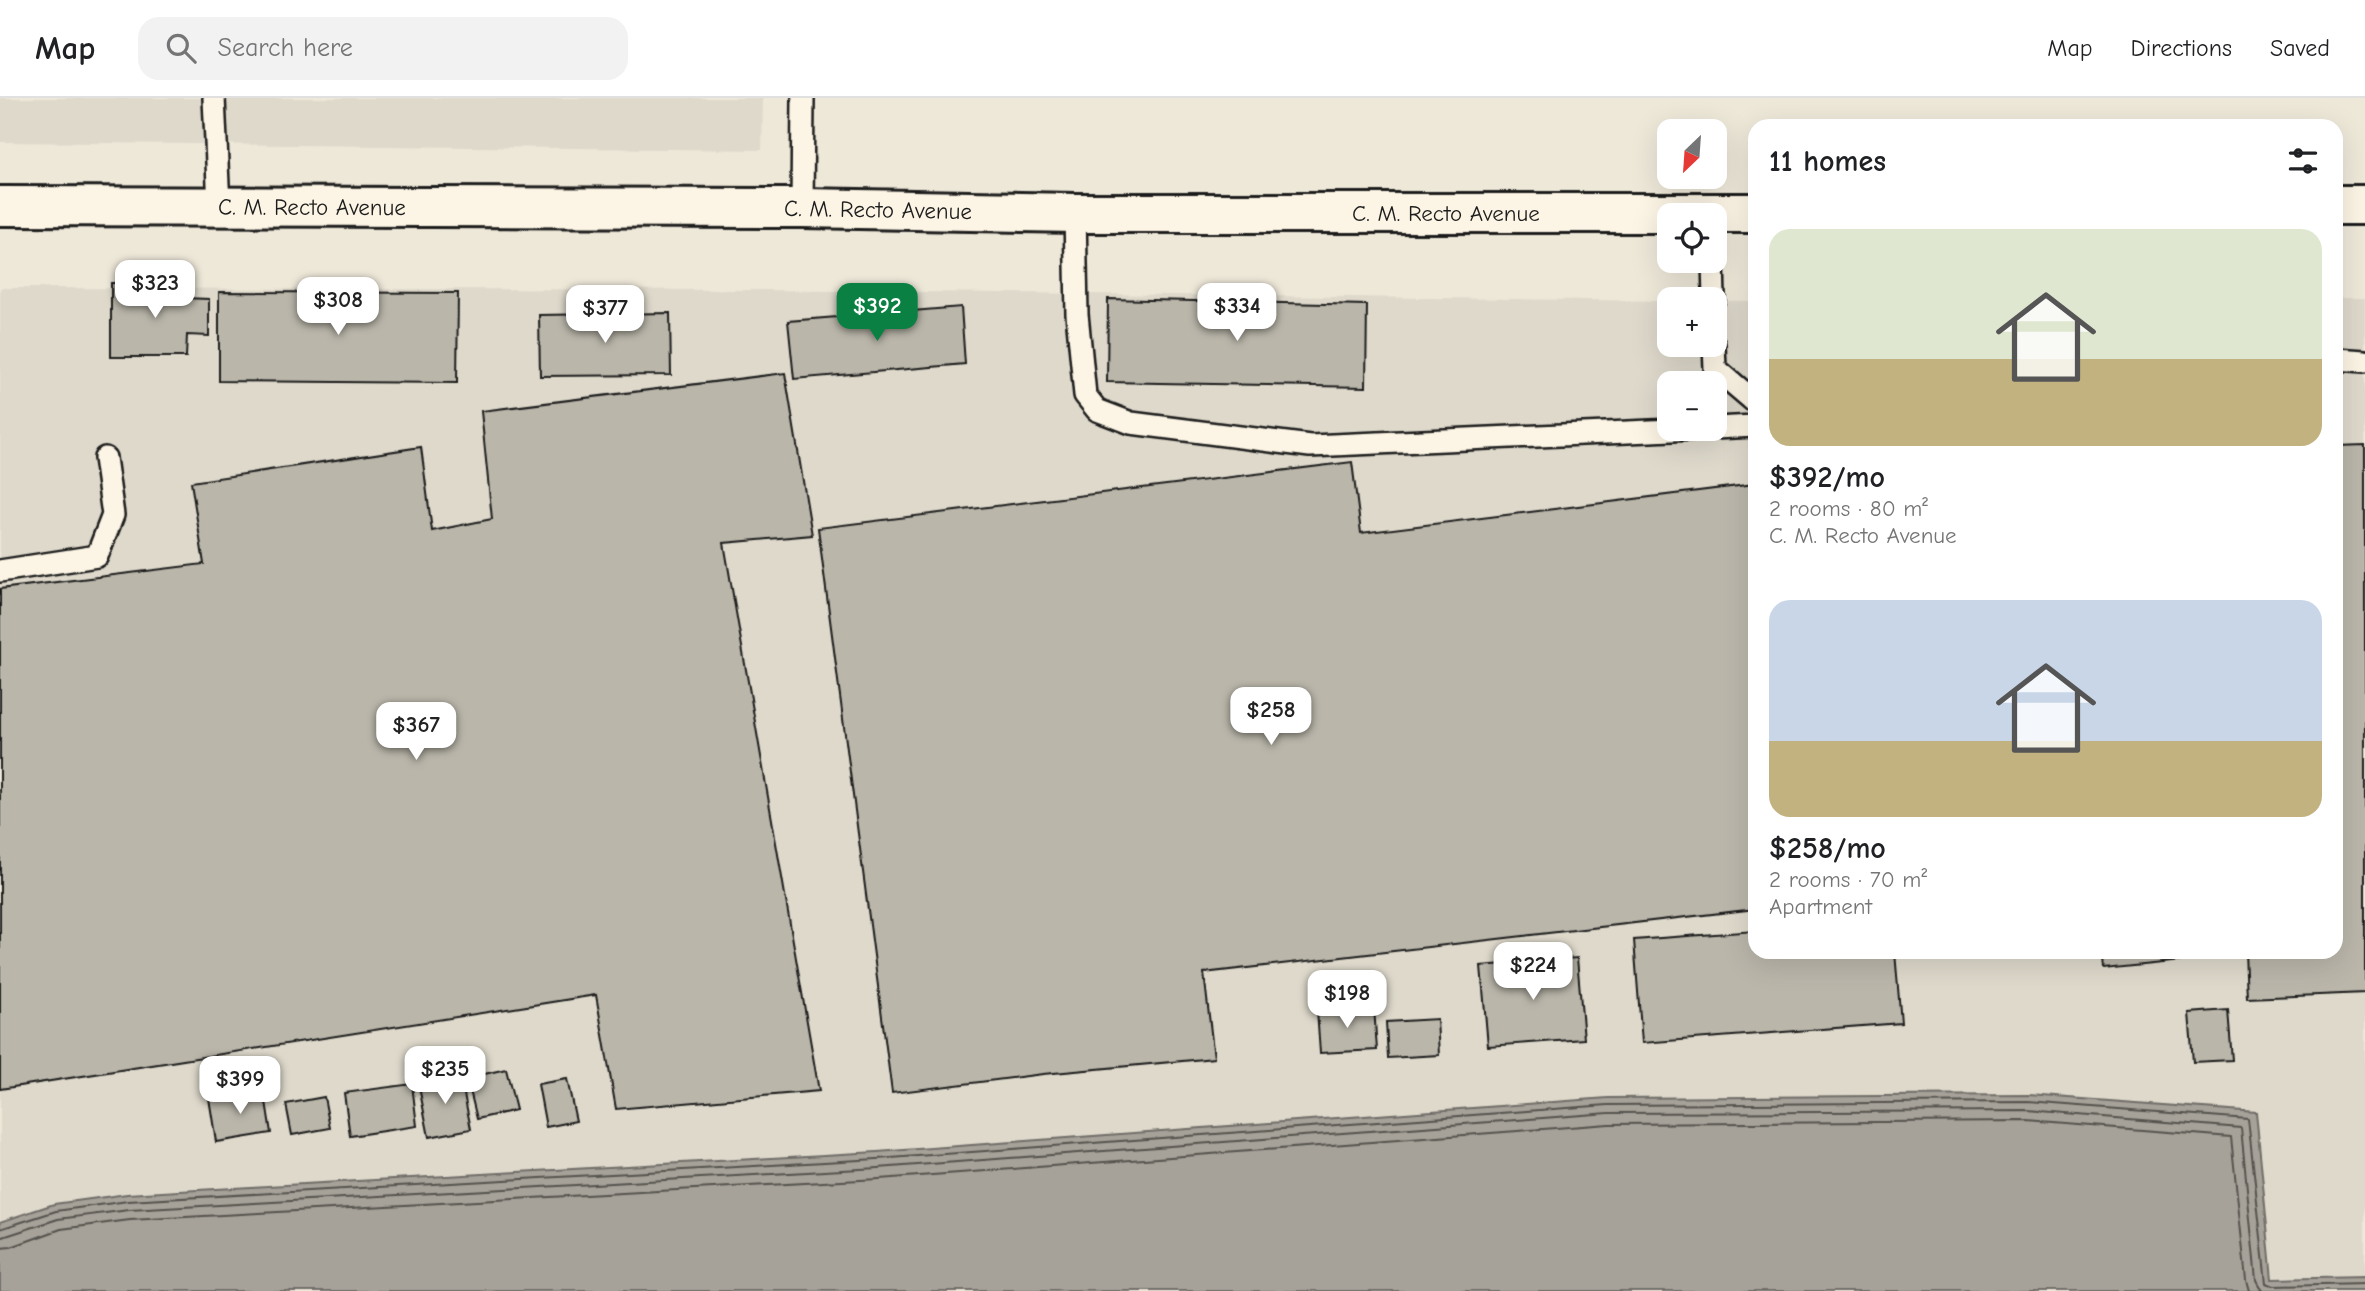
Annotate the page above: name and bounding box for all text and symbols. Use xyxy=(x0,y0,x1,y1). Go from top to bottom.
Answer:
search box xyxy=(138,17,628,80)
text: Map xyxy=(35,29,96,67)
icon: search xyxy=(162,29,200,67)
text: Search here xyxy=(218,33,353,63)
text: Map xyxy=(2047,34,2093,62)
text: Directions xyxy=(2131,34,2232,62)
text: Saved xyxy=(2270,34,2330,62)
north arrow xyxy=(1657,119,1727,189)
map controls xyxy=(1657,119,1727,441)
icon: filters xyxy=(2284,142,2322,180)
text: 11 homes xyxy=(1769,144,1886,179)
street label: C. M. Recto Avenue xyxy=(218,193,406,221)
street label: C. M. Recto Avenue xyxy=(784,194,972,225)
street label: C. M. Recto Avenue xyxy=(1352,200,1540,227)
button: locate xyxy=(1657,203,1727,273)
pin: $323 xyxy=(114,260,196,320)
text: $323 xyxy=(131,269,179,296)
icon: home xyxy=(1983,274,2109,400)
pin: $308 xyxy=(297,278,379,337)
pin: $392 xyxy=(836,284,918,343)
pin: $334 xyxy=(1196,284,1278,343)
text: $308 xyxy=(313,286,363,313)
pin: $377 xyxy=(564,286,646,345)
button: + xyxy=(1657,287,1727,357)
text: $392 xyxy=(853,292,901,319)
text: $334 xyxy=(1213,292,1261,319)
text: $377 xyxy=(582,294,628,321)
button: − xyxy=(1657,371,1727,441)
text: $392/mo xyxy=(1769,460,1885,495)
text: 2 rooms · 80 m² xyxy=(1769,495,1928,522)
text: C. M. Recto Avenue xyxy=(1769,522,1957,549)
icon: home xyxy=(1983,645,2109,771)
pin: $258 xyxy=(1230,688,1312,747)
text: $258 xyxy=(1246,696,1296,723)
pin: $367 xyxy=(375,702,457,762)
text: $367 xyxy=(392,711,440,738)
text: $258/mo xyxy=(1769,831,1886,866)
text: 2 rooms · 70 m² xyxy=(1769,866,1927,893)
text: Apartment xyxy=(1769,893,1872,920)
pin: $224 xyxy=(1492,942,1574,1002)
text: $224 xyxy=(1510,951,1556,978)
pin: $198 xyxy=(1306,970,1388,1030)
text: $198 xyxy=(1324,979,1370,1006)
pin: $235 xyxy=(404,1046,486,1106)
text: $235 xyxy=(421,1055,469,1082)
pin: $399 xyxy=(199,1056,281,1116)
text: $399 xyxy=(215,1065,265,1092)

